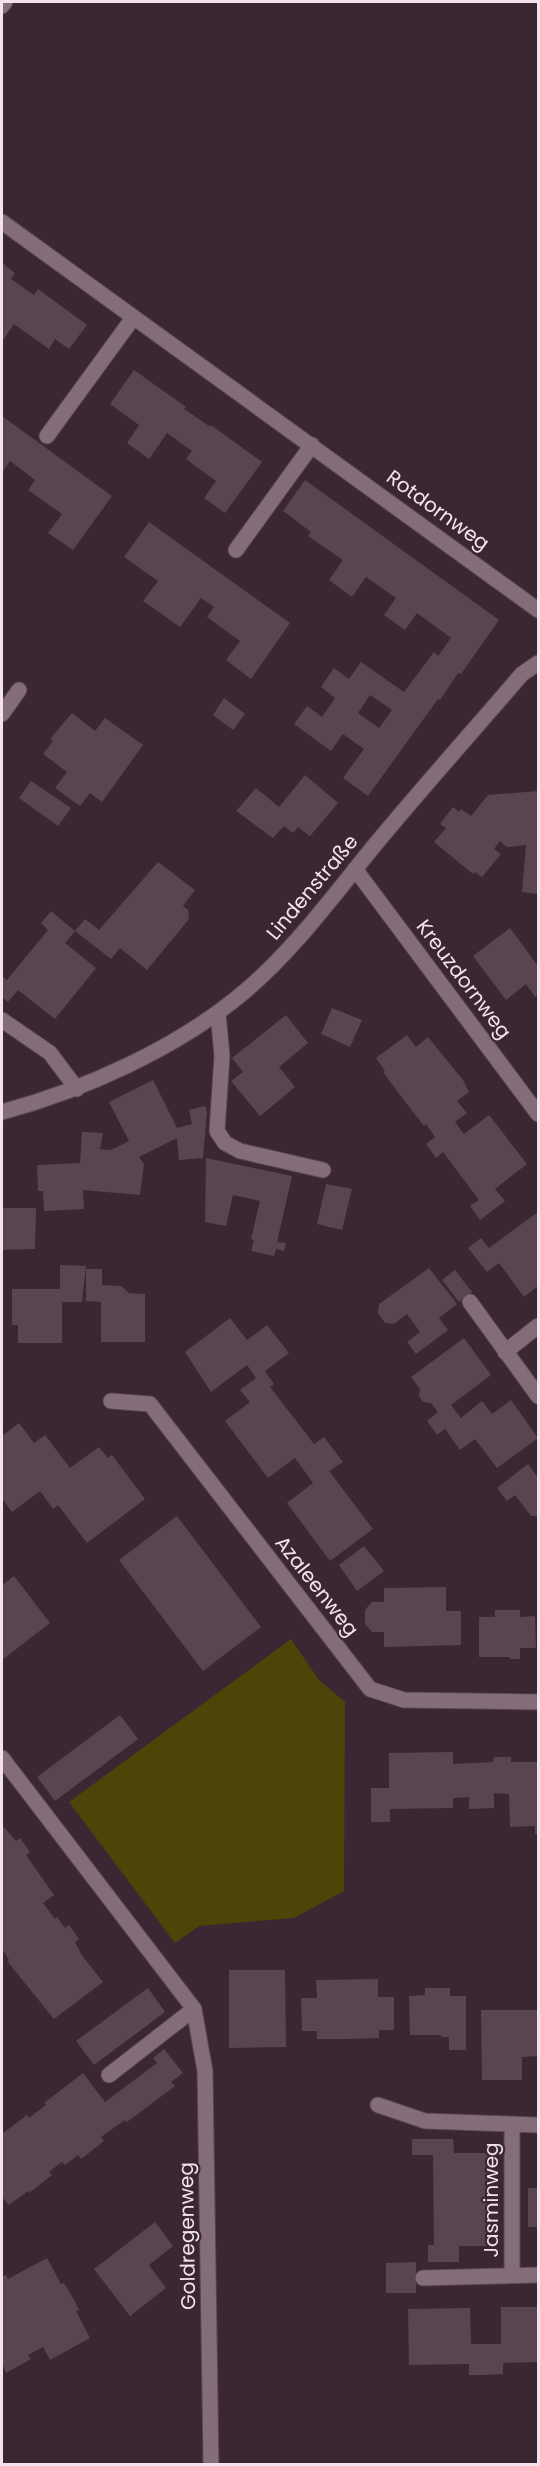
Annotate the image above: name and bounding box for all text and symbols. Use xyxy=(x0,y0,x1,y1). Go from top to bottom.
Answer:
street label: Rotdornweg xyxy=(381,463,495,557)
street label: Lindenstraße xyxy=(260,828,364,946)
street label: Kreuzdornweg xyxy=(410,914,518,1044)
street label: Azaleenweg xyxy=(269,1530,365,1642)
street label: Jasminweg xyxy=(477,2142,505,2258)
street label: Goldregenweg xyxy=(172,2162,202,2310)

